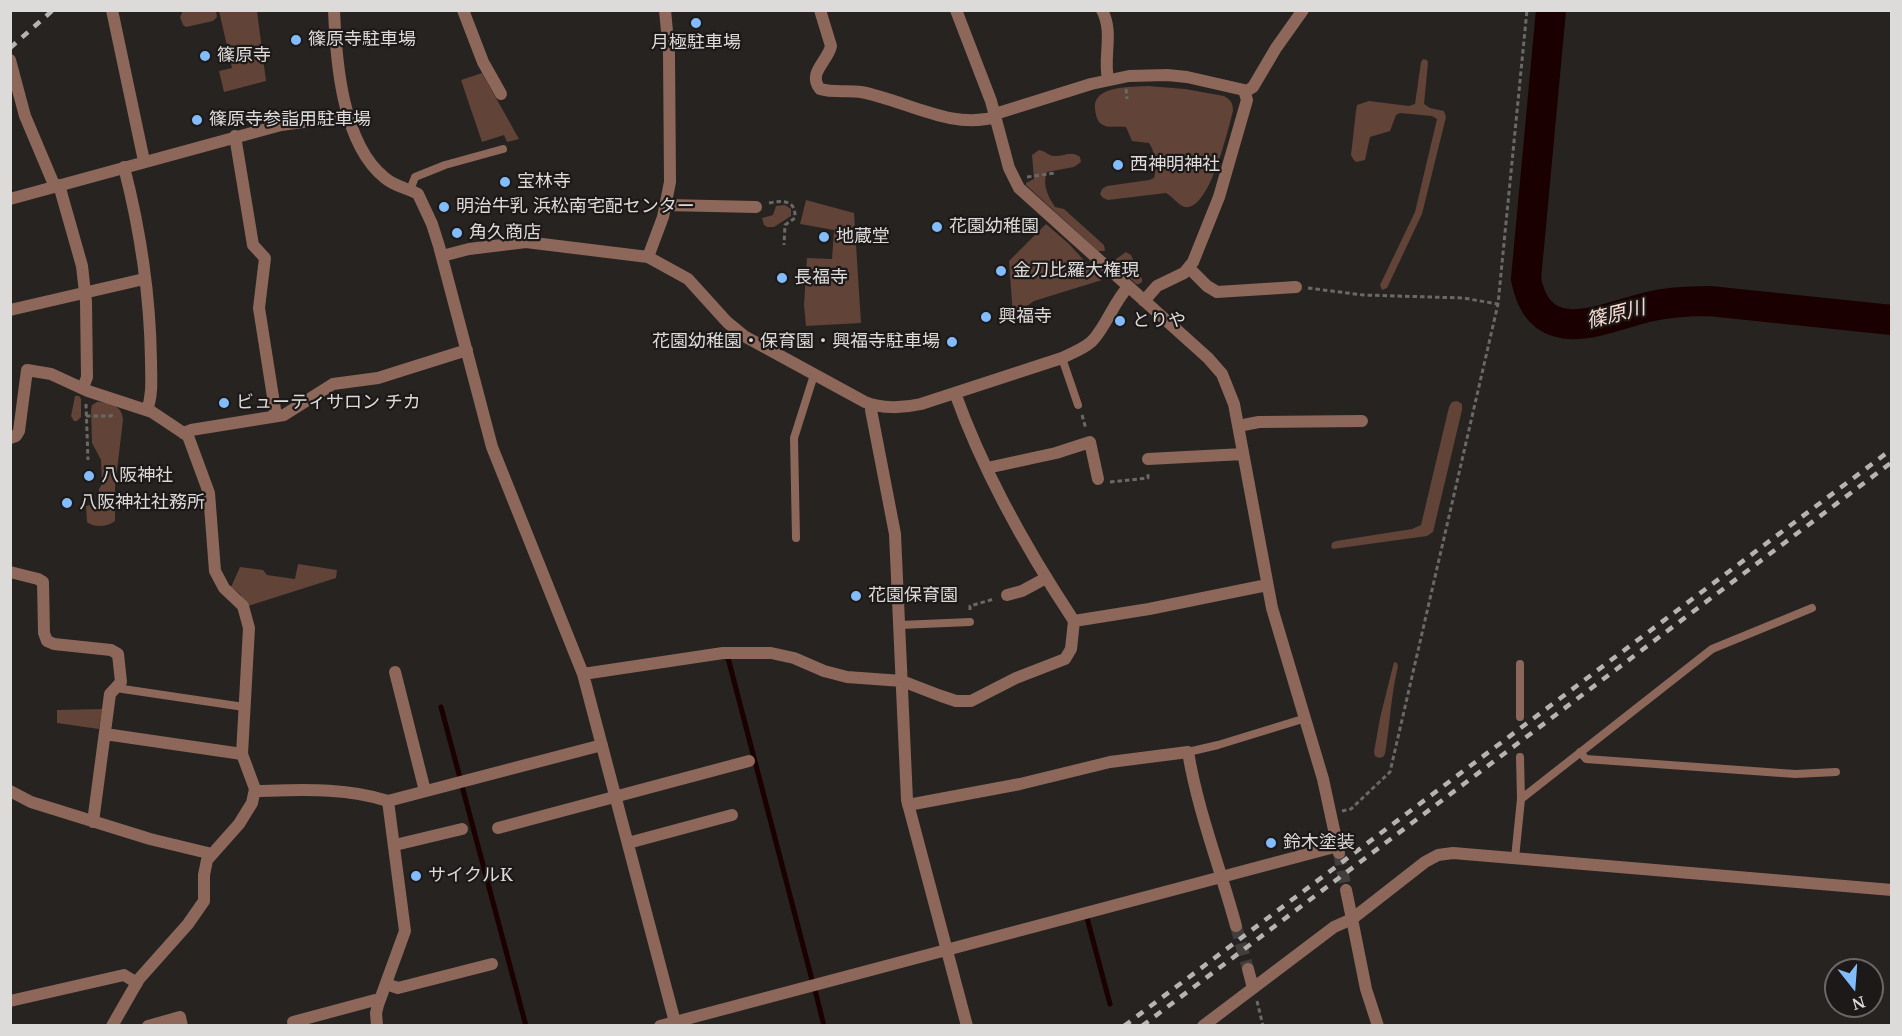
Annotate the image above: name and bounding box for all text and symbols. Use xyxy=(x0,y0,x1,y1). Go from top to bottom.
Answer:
marker: 月極駐車場 xyxy=(689,16,703,30)
place label: 篠原寺駐車場 xyxy=(308,29,416,51)
place label: 月極駐車場 xyxy=(651,32,741,54)
marker: 篠原寺駐車場 xyxy=(289,33,303,47)
place label: 篠原寺 xyxy=(217,45,271,67)
marker: 篠原寺 xyxy=(198,49,212,63)
place label: 篠原寺参詣用駐車場 xyxy=(209,109,371,131)
marker: 篠原寺参詣用駐車場 xyxy=(190,113,204,127)
place label: 西神明神社 xyxy=(1130,154,1220,176)
marker: 西神明神社 xyxy=(1111,158,1125,172)
place label: 宝林寺 xyxy=(517,171,571,193)
marker: 宝林寺 xyxy=(498,175,512,189)
place label: 明治牛乳 浜松南宅配センター xyxy=(456,196,695,218)
marker: 明治牛乳 浜松南宅配センター xyxy=(437,200,451,214)
place label: 花園幼稚園 xyxy=(949,216,1039,238)
marker: 花園幼稚園 xyxy=(930,220,944,234)
place label: 角久商店 xyxy=(469,222,541,244)
marker: 角久商店 xyxy=(450,226,464,240)
place label: 地蔵堂 xyxy=(836,226,890,248)
marker: 地蔵堂 xyxy=(817,230,831,244)
place label: 金刀比羅大権現 xyxy=(1013,260,1139,282)
marker: 金刀比羅大権現 xyxy=(994,264,1008,278)
place label: 長福寺 xyxy=(794,267,848,289)
marker: 長福寺 xyxy=(775,271,789,285)
water label: 篠原川 xyxy=(1584,296,1648,334)
place label: 興福寺 xyxy=(998,306,1052,328)
marker: 興福寺 xyxy=(979,310,993,324)
place label: とりや xyxy=(1132,310,1186,332)
marker: とりや xyxy=(1113,314,1127,328)
place label: 花園幼稚園・保育園・興福寺駐車場 xyxy=(652,331,940,353)
marker: 花園幼稚園・保育園・興福寺駐車場 xyxy=(945,335,959,349)
place label: ビューティサロン チカ xyxy=(236,392,421,414)
marker: ビューティサロン チカ xyxy=(217,396,231,410)
place label: 八阪神社 xyxy=(101,465,173,487)
marker: 八阪神社 xyxy=(82,469,96,483)
place label: 八阪神社社務所 xyxy=(79,492,205,514)
marker: 八阪神社社務所 xyxy=(60,496,74,510)
place label: 花園保育園 xyxy=(868,585,958,607)
marker: 花園保育園 xyxy=(849,589,863,603)
place label: 鈴木塗装 xyxy=(1283,832,1355,854)
marker: 鈴木塗装 xyxy=(1264,836,1278,850)
place label: サイクルK xyxy=(428,865,513,887)
marker: サイクルK xyxy=(409,869,423,883)
north arrow xyxy=(1824,958,1884,1018)
text: N xyxy=(1849,991,1868,1016)

